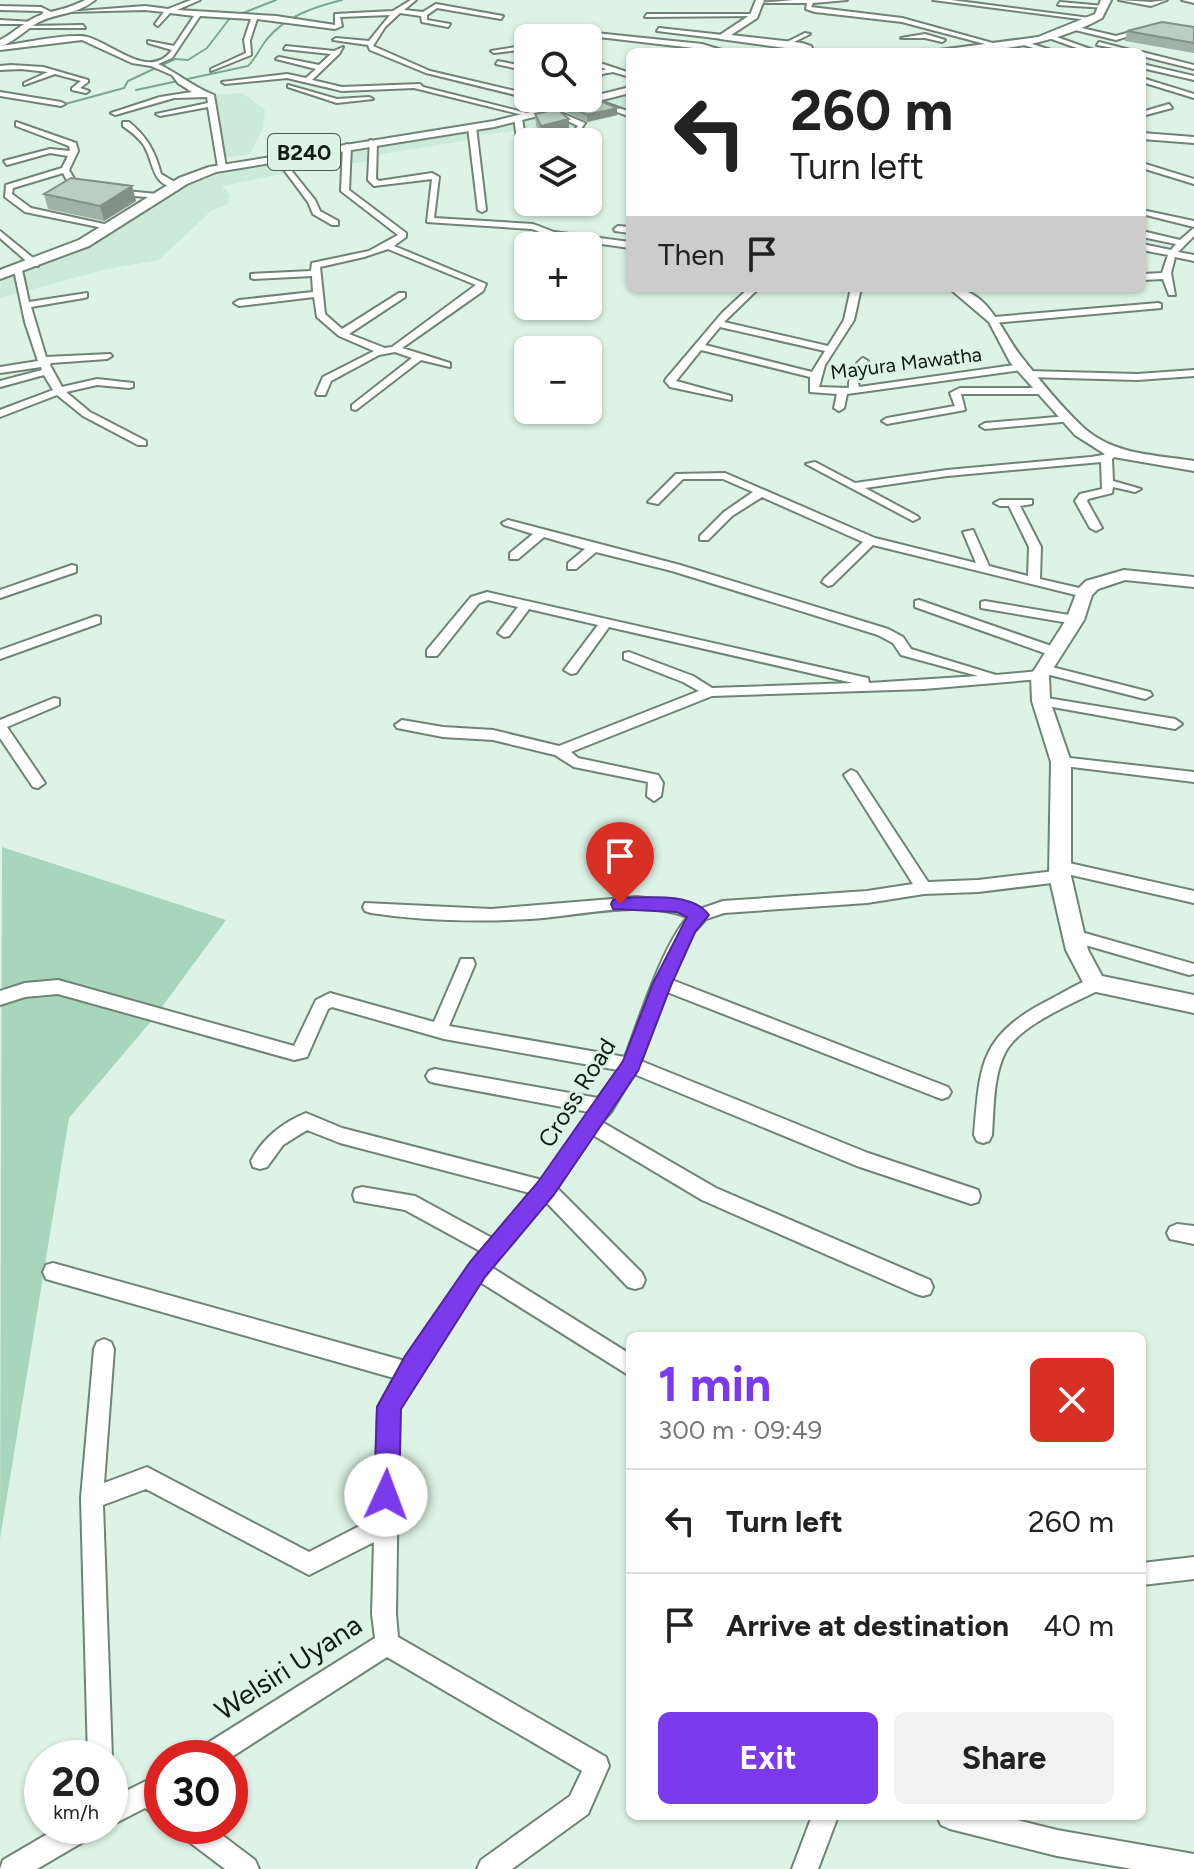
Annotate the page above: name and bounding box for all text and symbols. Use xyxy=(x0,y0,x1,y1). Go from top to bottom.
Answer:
map controls xyxy=(514,24,602,424)
button: search xyxy=(514,24,602,112)
text: 260 m xyxy=(790,77,953,144)
icon: left xyxy=(658,80,762,184)
button: layers xyxy=(514,128,602,216)
road number: B240 xyxy=(268,134,340,170)
text: Turn left xyxy=(790,145,924,188)
button: + xyxy=(514,232,602,320)
icon: arrive xyxy=(740,232,784,276)
text: Then xyxy=(658,236,724,273)
button: − xyxy=(514,336,602,424)
street label: Mayura Mawatha xyxy=(829,342,983,384)
pin xyxy=(586,822,654,904)
icon: arrive xyxy=(598,834,642,878)
street label: Cross Road xyxy=(532,1033,621,1153)
text: 1 min xyxy=(658,1355,771,1413)
button: close xyxy=(1030,1358,1114,1442)
text: 300 m · 09:49 xyxy=(658,1414,822,1446)
position arrow xyxy=(344,1453,428,1537)
icon: left xyxy=(658,1499,702,1543)
text: Turn left xyxy=(726,1503,843,1540)
text: 260 m xyxy=(1028,1503,1114,1540)
icon: arrive xyxy=(658,1603,702,1647)
street label: Welsiri Uyana xyxy=(208,1607,368,1727)
text: Arrive at destination xyxy=(726,1607,1009,1644)
text: 40 m xyxy=(1043,1607,1114,1644)
button: Exit xyxy=(658,1712,878,1804)
button: Share xyxy=(894,1712,1114,1804)
speed limit sign: 30 xyxy=(144,1740,248,1844)
text: 20 xyxy=(51,1758,101,1806)
text: km/h xyxy=(53,1800,99,1824)

